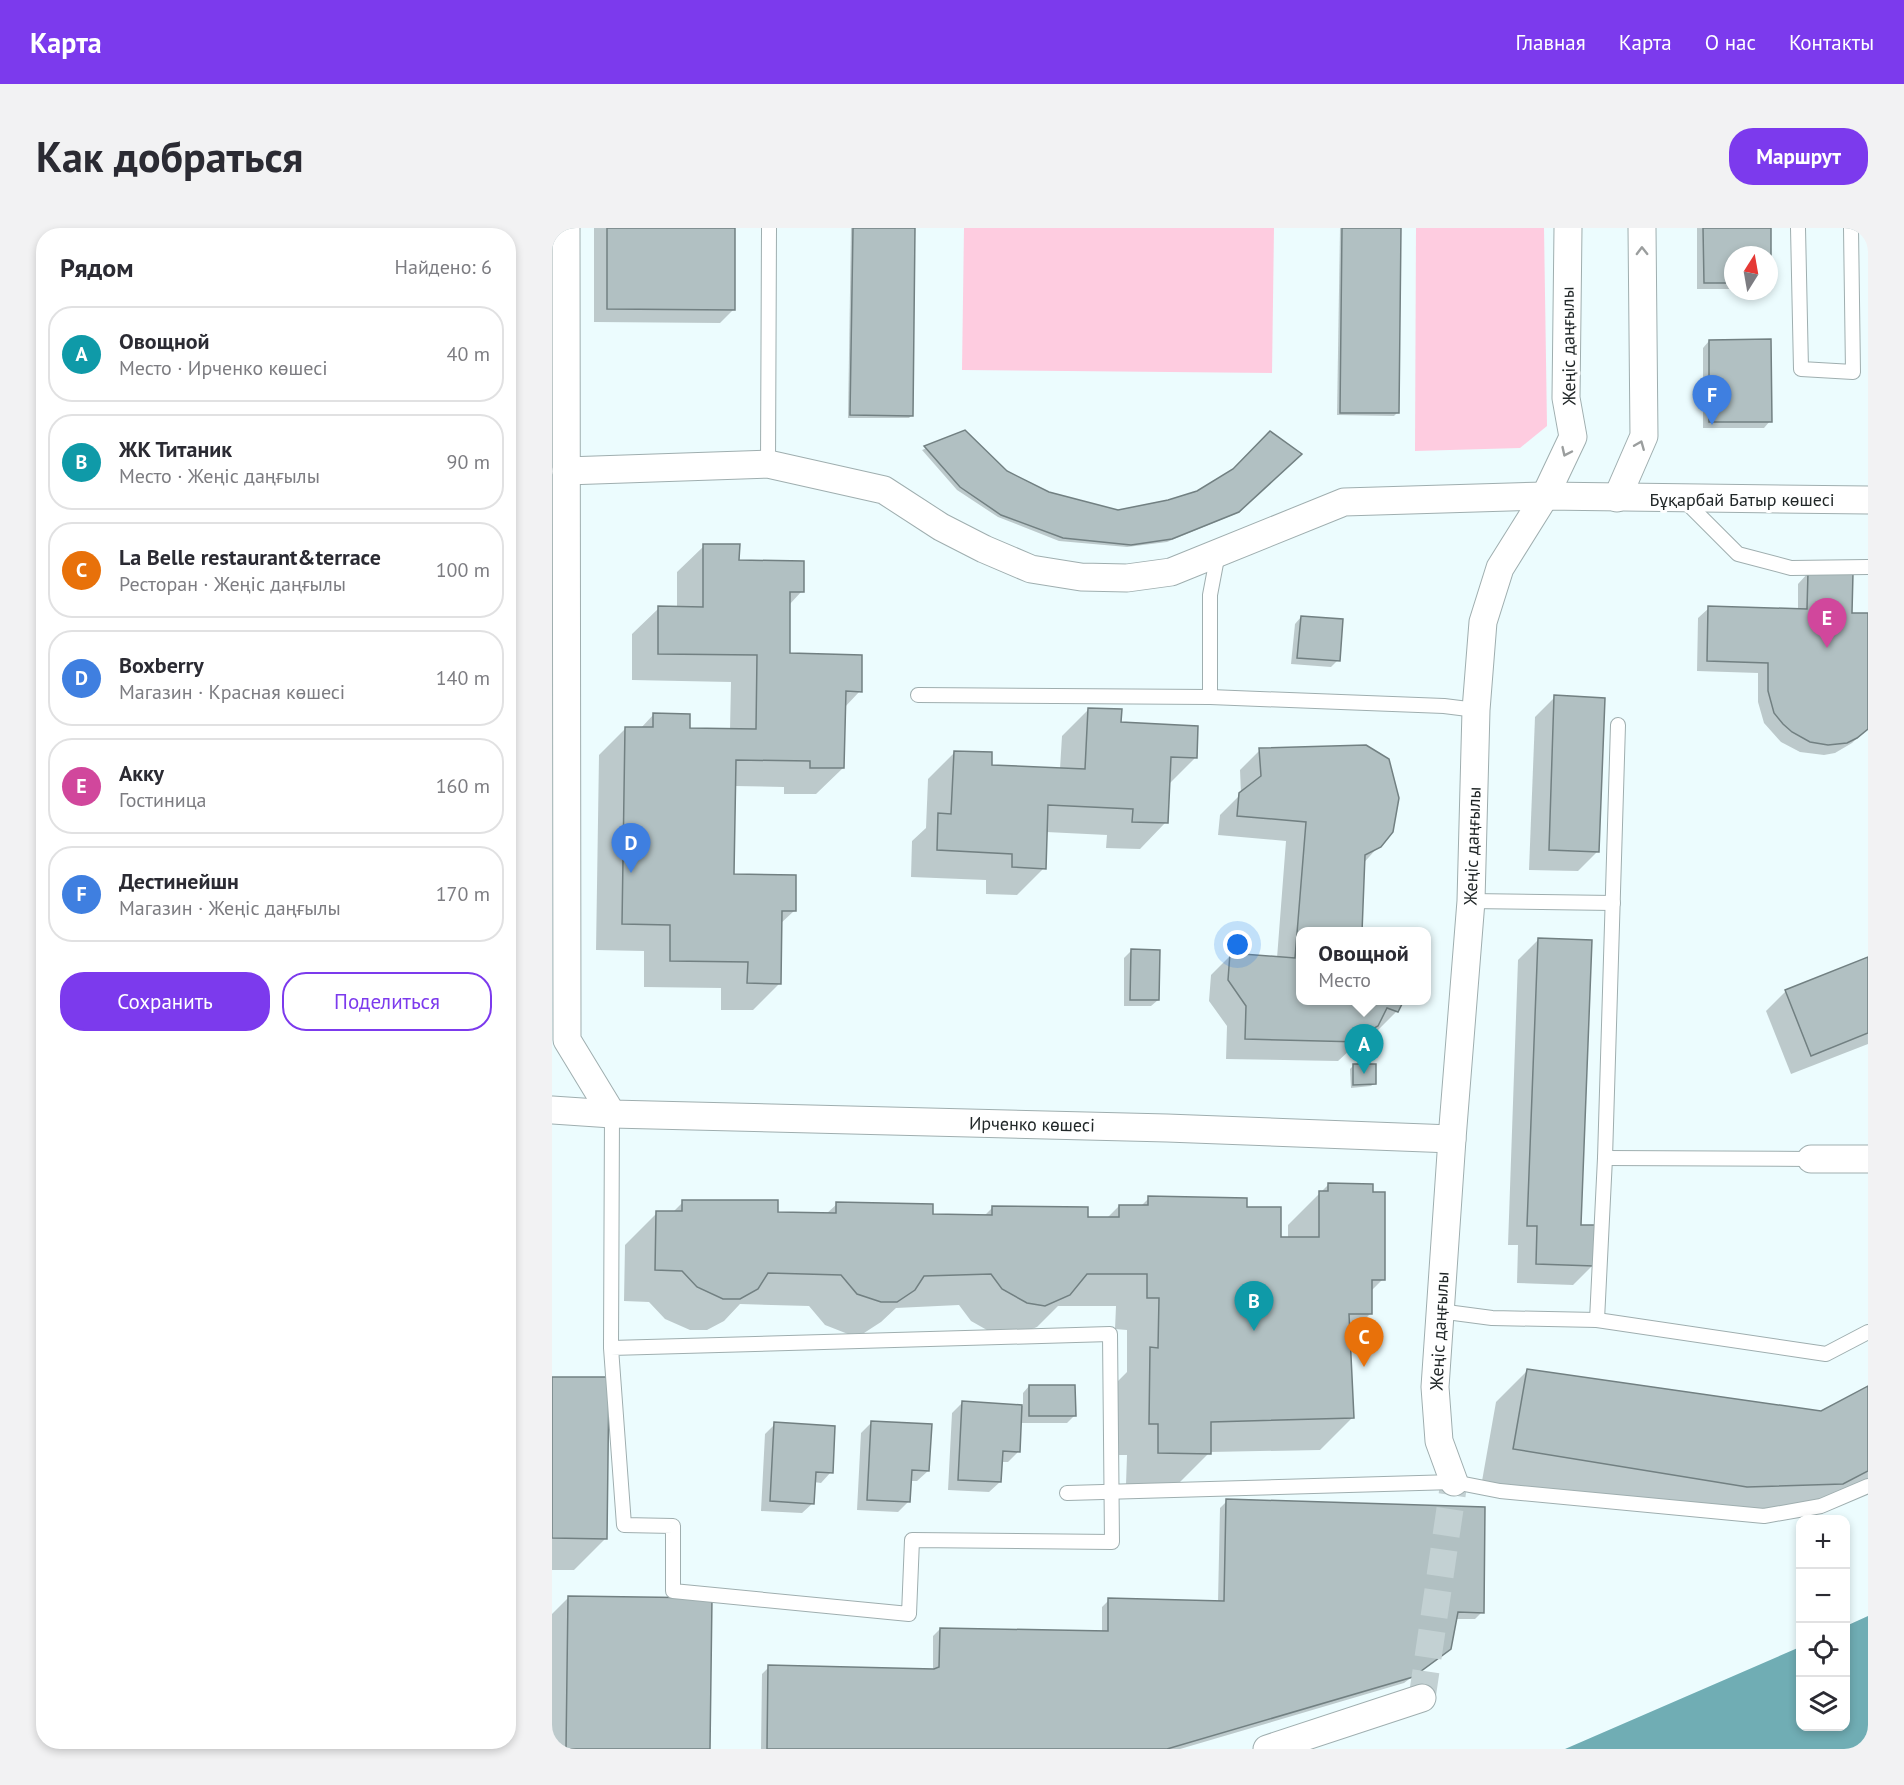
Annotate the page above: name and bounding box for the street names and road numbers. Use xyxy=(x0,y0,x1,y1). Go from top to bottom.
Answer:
street label: Жеңіс даңғылы xyxy=(1555,286,1581,407)
street label: Бұқарбай Батыр көшесі xyxy=(1649,488,1835,511)
street label: Жеңіс даңғылы xyxy=(1458,786,1486,907)
street label: Ирченко көшесі xyxy=(969,1111,1095,1137)
street label: Жеңіс даңғылы xyxy=(1424,1271,1454,1392)

